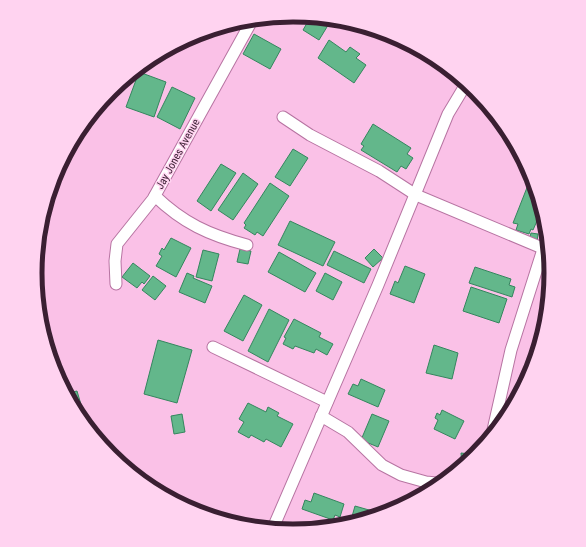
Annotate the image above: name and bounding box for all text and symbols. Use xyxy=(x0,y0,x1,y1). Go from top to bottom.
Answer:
street label: Jay Jones Avenue xyxy=(153,117,203,191)

